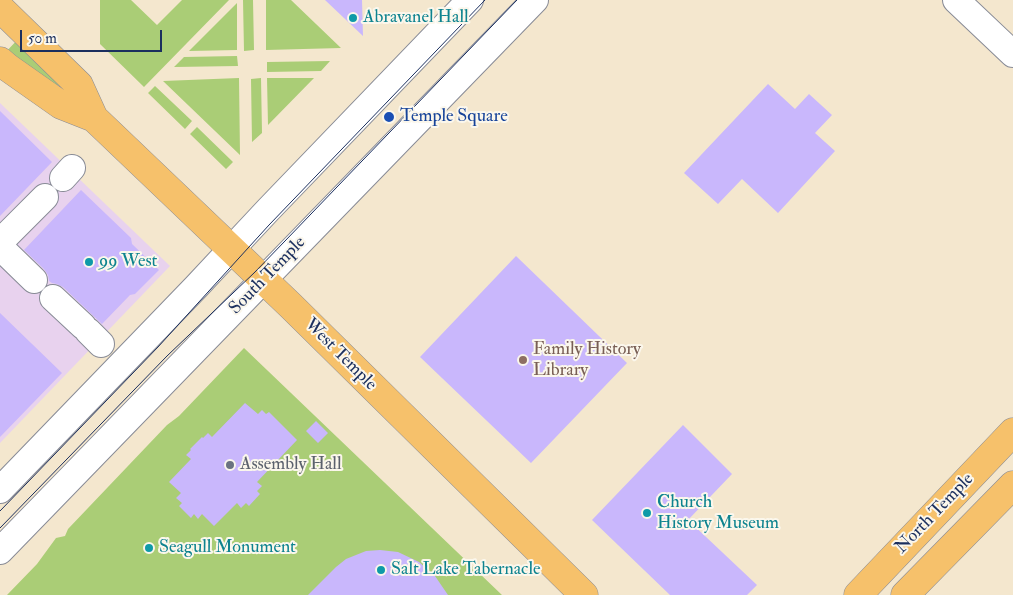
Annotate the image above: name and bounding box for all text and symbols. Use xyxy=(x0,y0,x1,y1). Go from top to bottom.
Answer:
place label: Abravanel Hall xyxy=(363,7,469,29)
marker: Abravanel Hall xyxy=(347,12,359,24)
scale bar xyxy=(22,20,165,52)
text: 50 m xyxy=(28,29,57,48)
place label: Temple Square xyxy=(400,106,508,128)
marker: Temple Square xyxy=(382,110,396,124)
street label: South Temple xyxy=(225,232,311,320)
place label: 99 West xyxy=(99,251,157,273)
marker: 99 West xyxy=(83,256,95,268)
street label: West Temple xyxy=(299,314,381,396)
place label: Family History Library xyxy=(533,339,641,382)
marker: Family History Library xyxy=(517,354,529,366)
place label: Assembly Hall xyxy=(240,454,342,476)
marker: Assembly Hall xyxy=(224,459,236,471)
street label: North Temple xyxy=(891,469,979,559)
place label: Church History Museum xyxy=(657,492,779,534)
marker: Church History Museum xyxy=(641,507,653,519)
place label: Seagull Monument xyxy=(159,537,296,559)
marker: Seagull Monument xyxy=(143,542,155,554)
place label: Salt Lake Tabernacle xyxy=(391,559,540,581)
marker: Salt Lake Tabernacle xyxy=(375,564,387,576)

